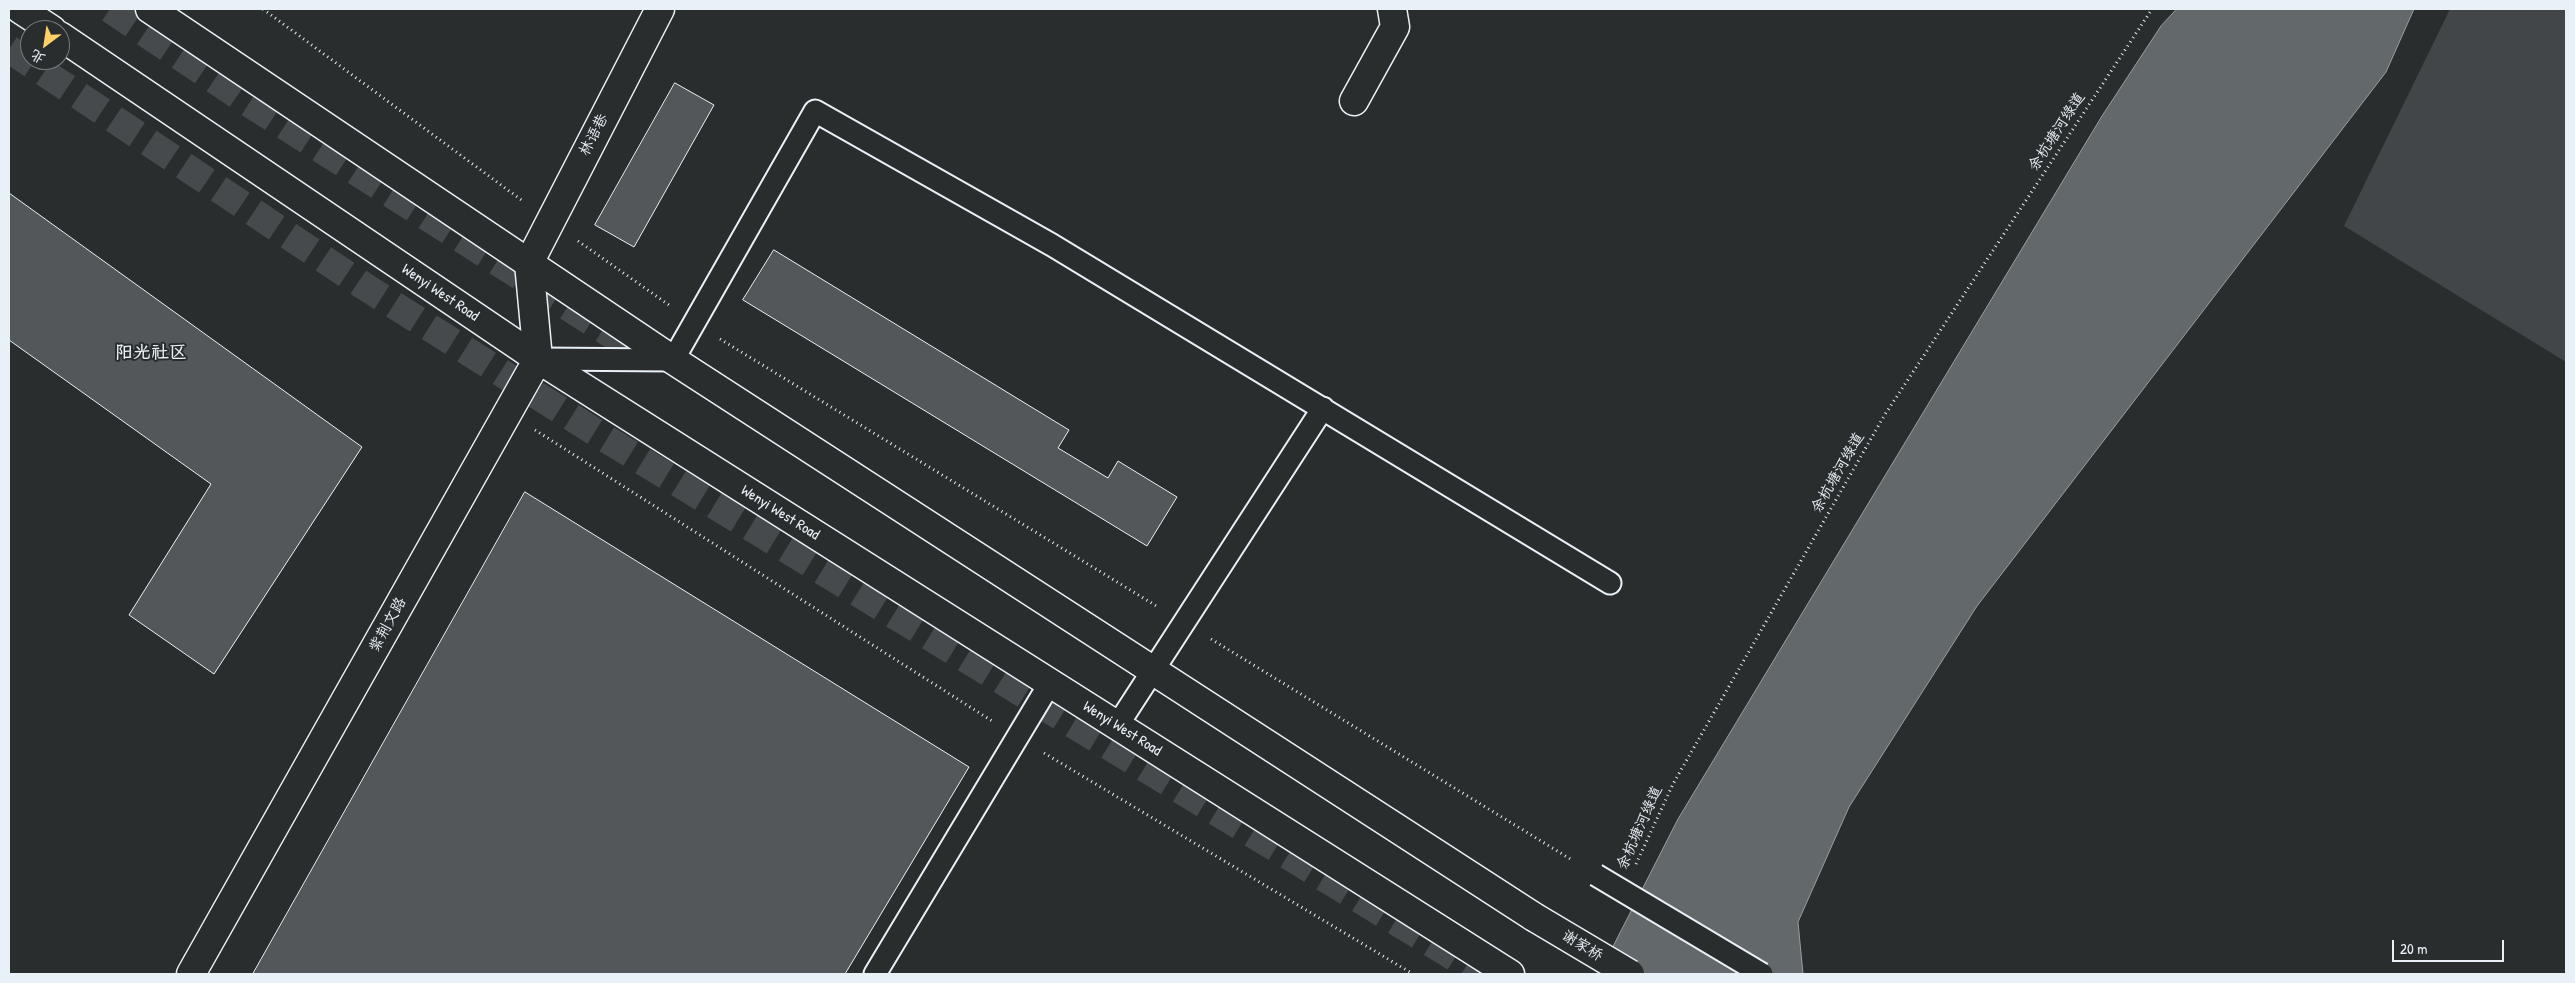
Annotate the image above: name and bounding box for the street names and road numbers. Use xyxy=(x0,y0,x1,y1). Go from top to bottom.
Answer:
street label: 余杭塘河绿道 xyxy=(2025,89,2089,175)
street label: 林语巷 xyxy=(576,111,612,159)
street label: Wenyi West Road xyxy=(398,261,482,325)
street label: 余杭塘河绿道 xyxy=(1808,430,1868,516)
street label: Wenyi West Road xyxy=(737,482,823,544)
street label: 紫荆文路 xyxy=(366,594,410,656)
street label: Wenyi West Road xyxy=(1079,698,1165,760)
street label: 余杭塘河绿道 xyxy=(1613,783,1667,873)
street label: 谢家桥 xyxy=(1558,927,1606,965)

